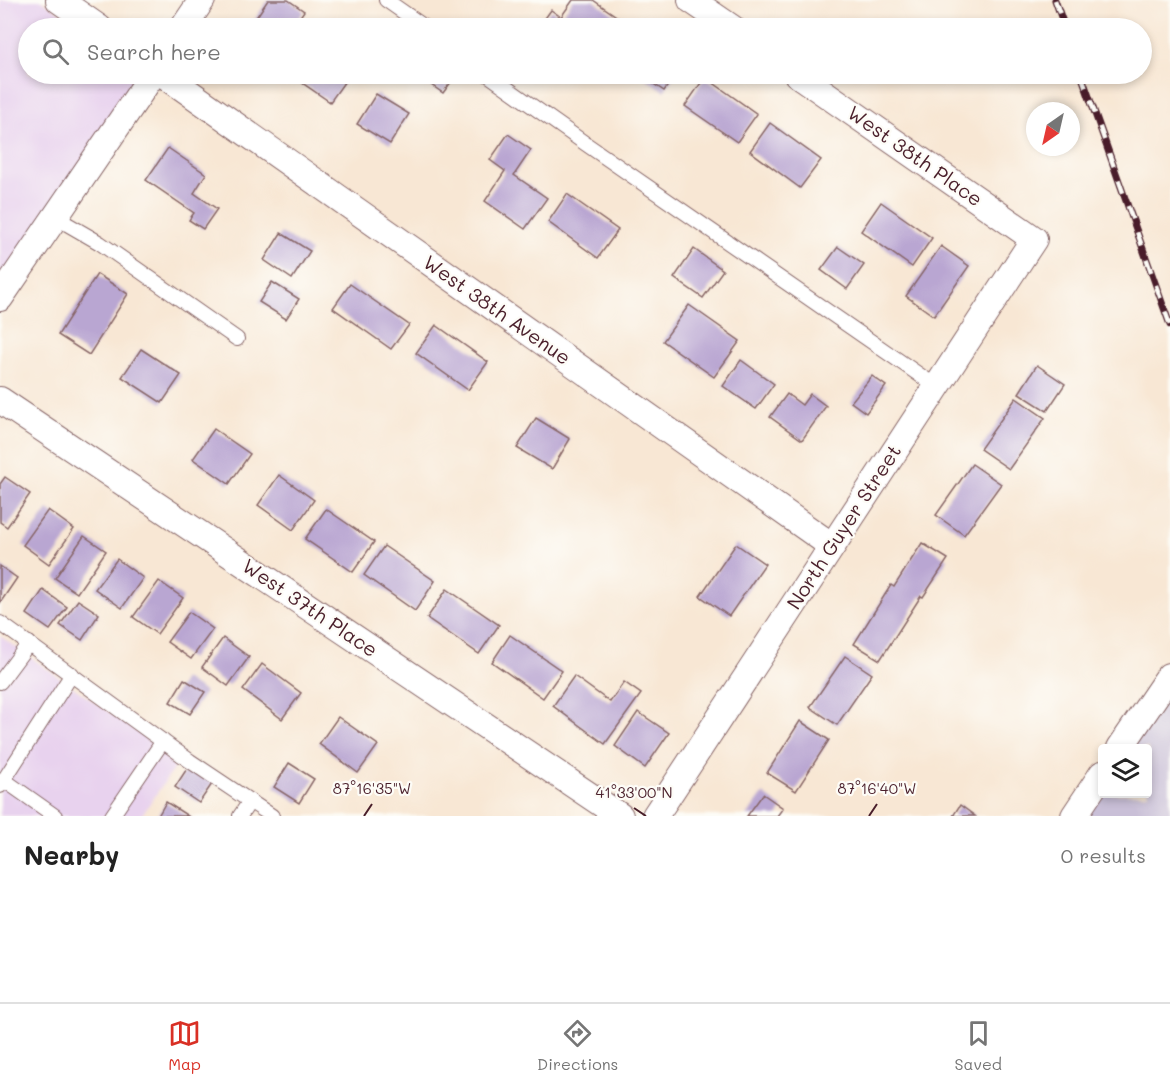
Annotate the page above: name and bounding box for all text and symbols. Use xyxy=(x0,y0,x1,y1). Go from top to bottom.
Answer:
search box xyxy=(18,18,1152,84)
icon: search xyxy=(39,35,72,68)
text: Search here xyxy=(87,37,221,66)
street label: West 38th Place xyxy=(843,99,988,211)
north arrow xyxy=(1026,102,1080,156)
street label: West 38th Avenue xyxy=(419,249,576,370)
street label: North Guyer Street xyxy=(780,439,906,614)
street label: West 37th Place xyxy=(238,552,383,662)
map controls xyxy=(1098,744,1152,798)
button: layers xyxy=(1098,744,1152,798)
text: 87°16'35"W xyxy=(333,778,411,798)
text: 87°16'40"W xyxy=(838,778,916,798)
text: 41°33'00"N xyxy=(595,782,673,802)
text: Nearby xyxy=(24,838,119,872)
text: 0 results xyxy=(1061,842,1146,868)
tab: Map xyxy=(168,1017,201,1074)
tab: Directions xyxy=(537,1017,618,1074)
tab: Saved xyxy=(954,1017,1002,1074)

